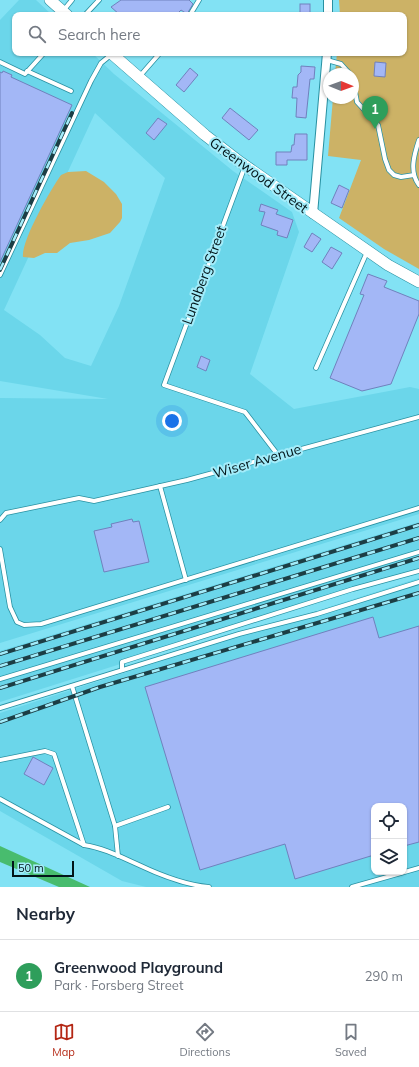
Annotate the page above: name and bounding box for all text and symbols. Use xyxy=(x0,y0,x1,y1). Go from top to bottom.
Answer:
search box xyxy=(12,12,407,56)
icon: search xyxy=(26,23,48,45)
text: Search here xyxy=(58,25,140,44)
north arrow xyxy=(323,68,359,104)
pin: 1 xyxy=(362,96,388,129)
street label: Greenwood Street xyxy=(206,133,312,217)
street label: Lundberg Street xyxy=(178,223,230,327)
your location xyxy=(162,411,182,431)
street label: Wiser Avenue xyxy=(211,440,303,482)
map controls xyxy=(371,803,407,875)
button: locate xyxy=(371,803,407,839)
button: layers xyxy=(371,839,407,875)
scale bar xyxy=(12,859,74,878)
text: 50 m xyxy=(18,861,44,875)
text: Nearby xyxy=(16,903,75,924)
text: Greenwood Playground xyxy=(54,958,223,977)
text: 1 xyxy=(25,968,33,984)
text: 290 m xyxy=(365,968,403,984)
text: Park · Forsberg Street xyxy=(54,977,183,993)
tab: Map xyxy=(52,1021,75,1059)
tab: Directions xyxy=(180,1021,230,1059)
tab: Saved xyxy=(335,1021,367,1059)

